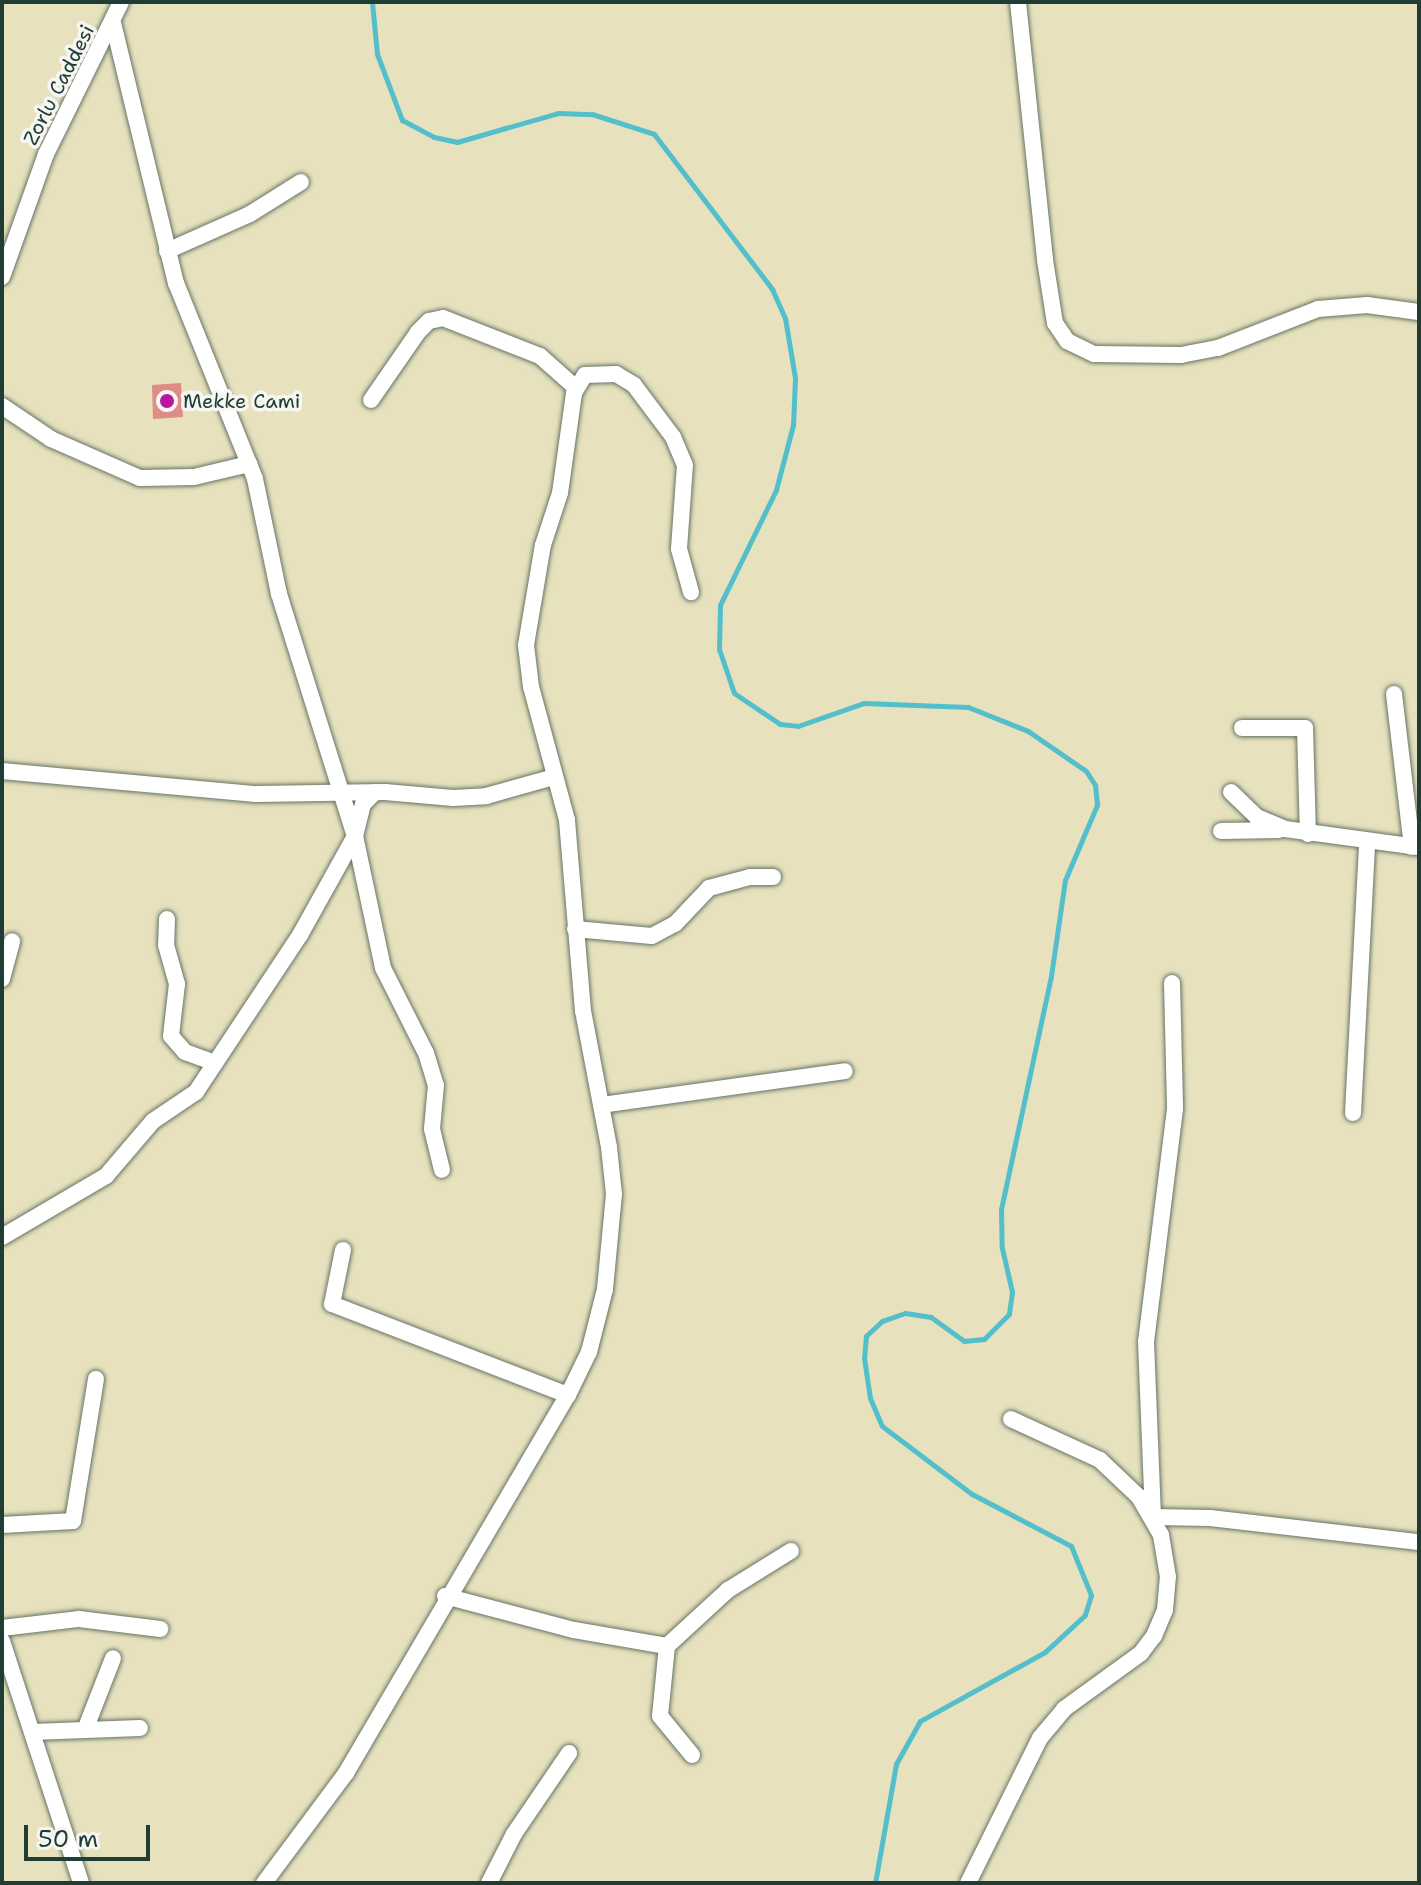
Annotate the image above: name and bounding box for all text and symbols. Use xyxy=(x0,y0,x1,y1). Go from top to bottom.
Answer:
street label: Zorlu Caddesi xyxy=(18,21,100,149)
place label: Mekke Cami xyxy=(183,389,300,413)
marker: Mekke Cami xyxy=(158,392,176,410)
scale bar xyxy=(28,1809,154,1859)
text: 50 m xyxy=(38,1823,98,1855)

